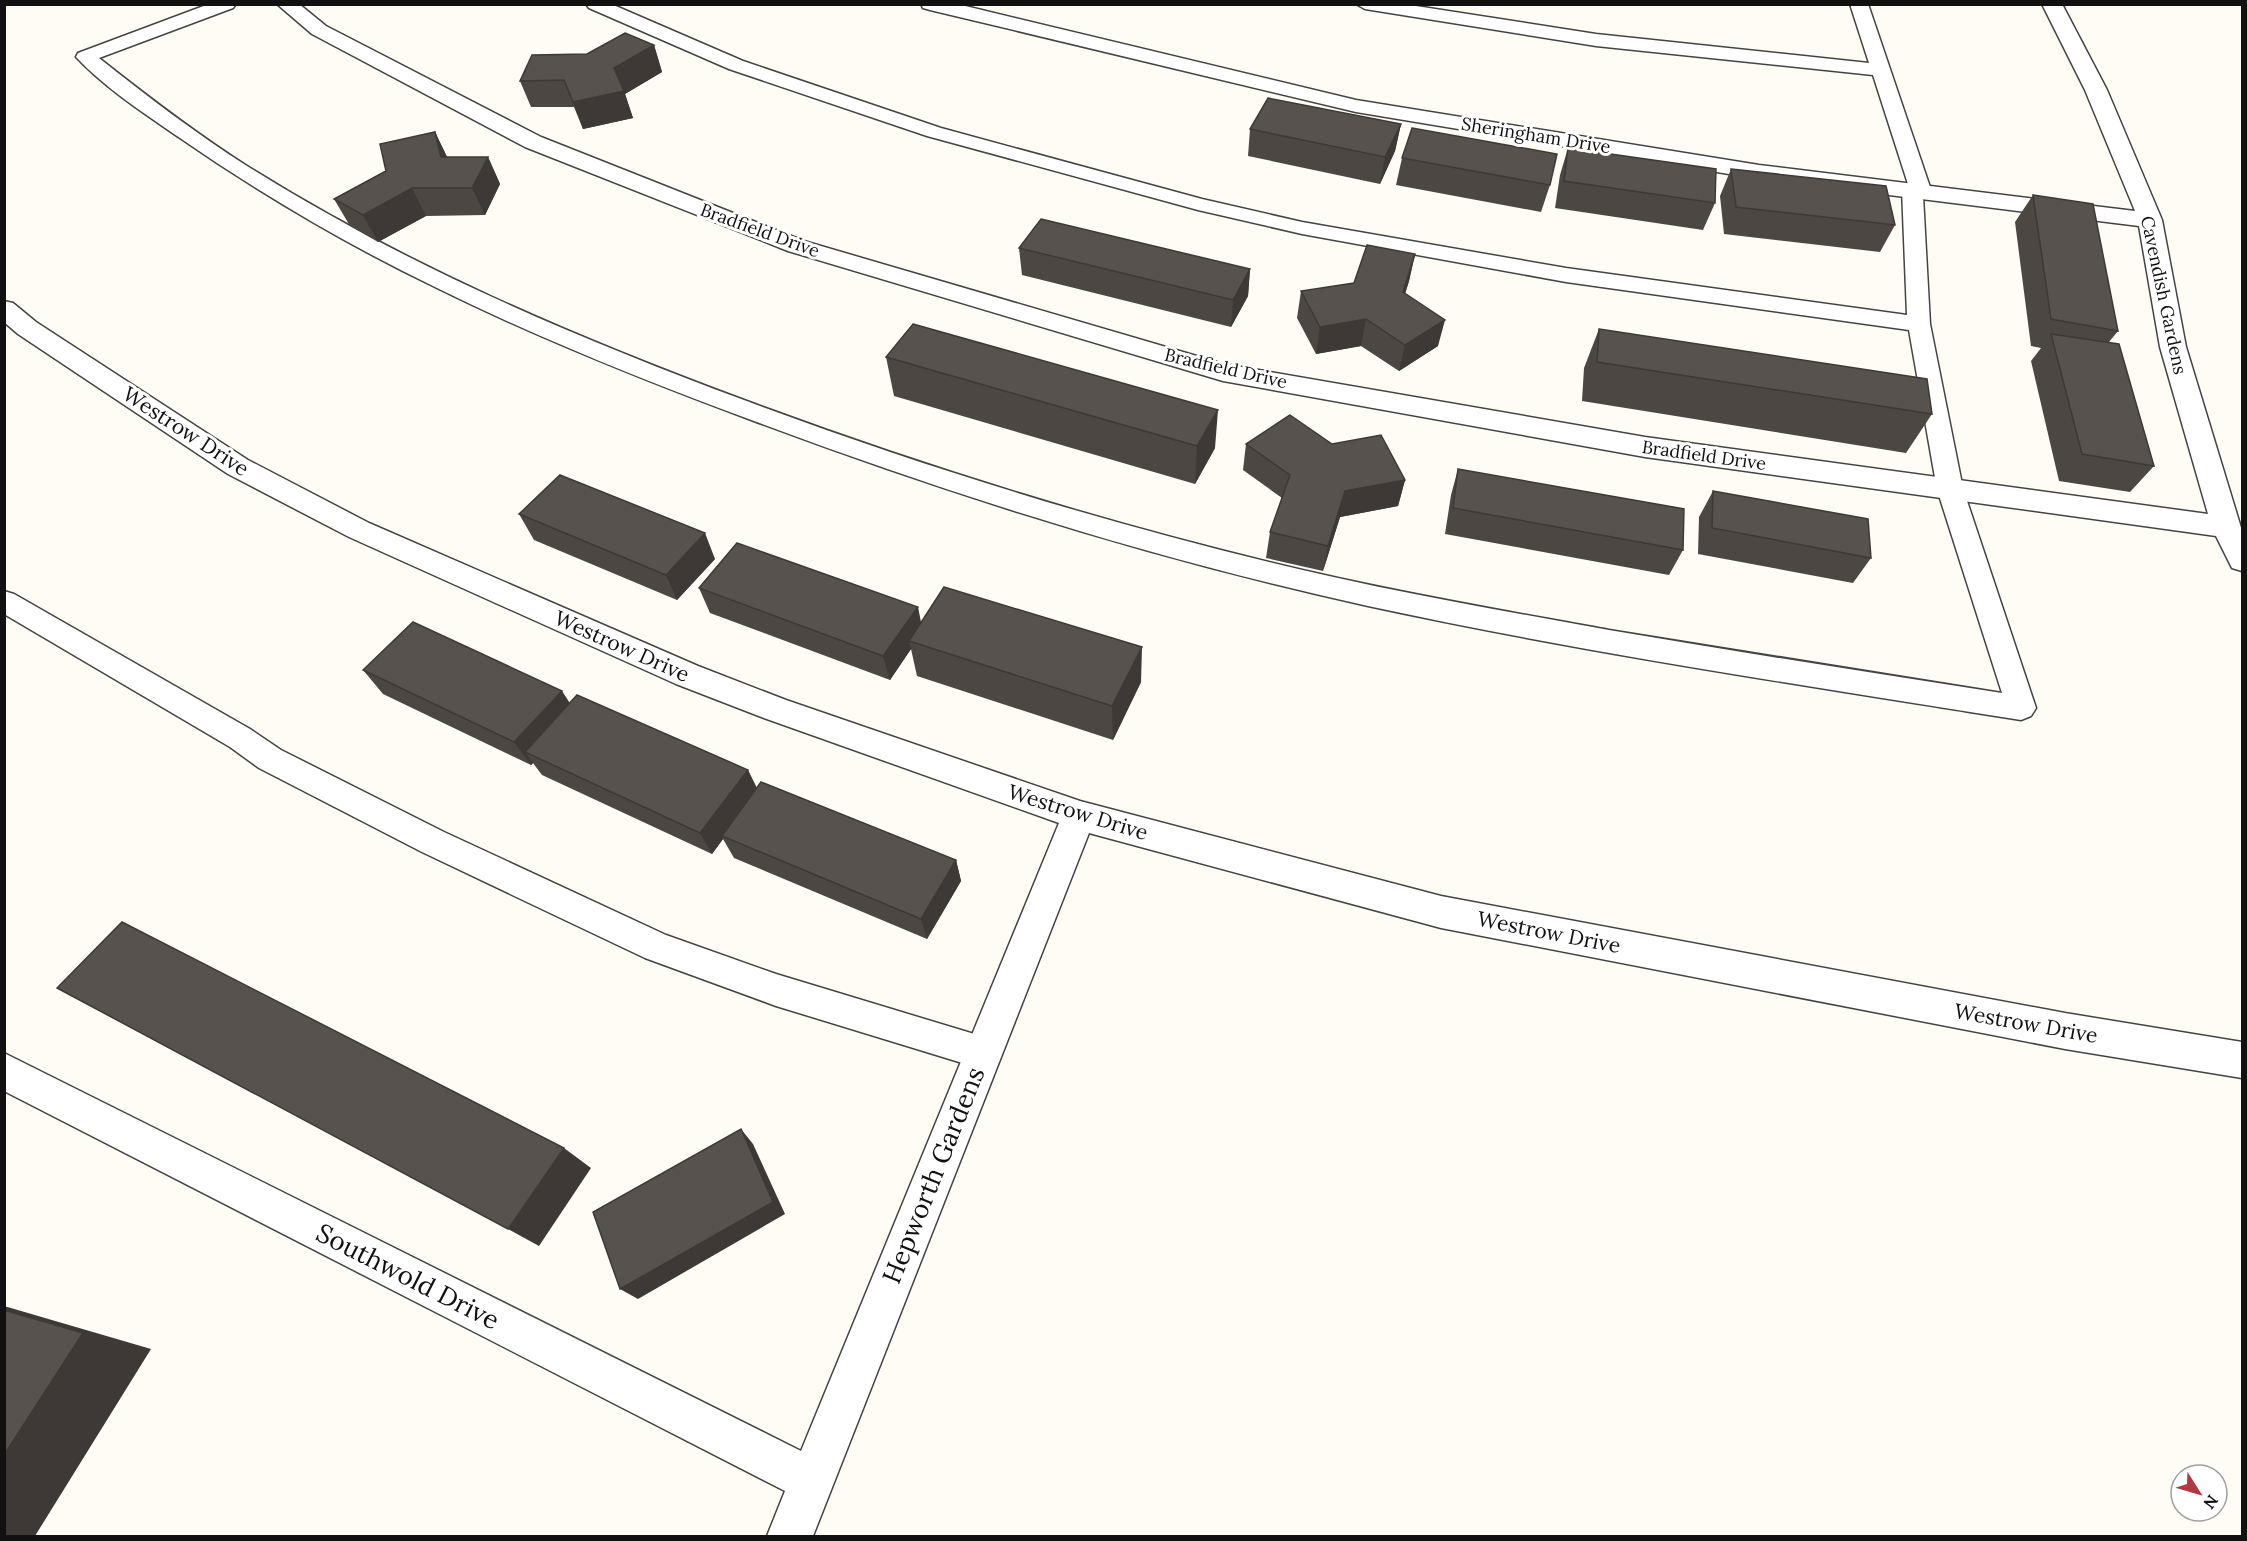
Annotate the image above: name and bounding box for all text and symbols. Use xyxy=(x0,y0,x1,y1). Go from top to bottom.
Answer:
street label: Sheringham Drive xyxy=(1460,112,1613,158)
street label: Bradfield Drive xyxy=(697,198,823,262)
street label: Cavendish Gardens xyxy=(2136,214,2192,376)
street label: Bradfield Drive xyxy=(1162,343,1290,393)
street label: Westrow Drive xyxy=(118,380,254,482)
street label: Bradfield Drive xyxy=(1640,435,1768,475)
street label: Westrow Drive xyxy=(550,604,694,688)
street label: Westrow Drive xyxy=(1005,778,1151,846)
street label: Westrow Drive xyxy=(1475,905,1623,959)
street label: Westrow Drive xyxy=(1952,997,2100,1049)
street label: Hepworth Gardens xyxy=(875,1062,991,1288)
street label: Southwold Drive xyxy=(311,1216,505,1336)
north arrow xyxy=(2169,1463,2229,1523)
text: N xyxy=(2199,1491,2223,1513)

